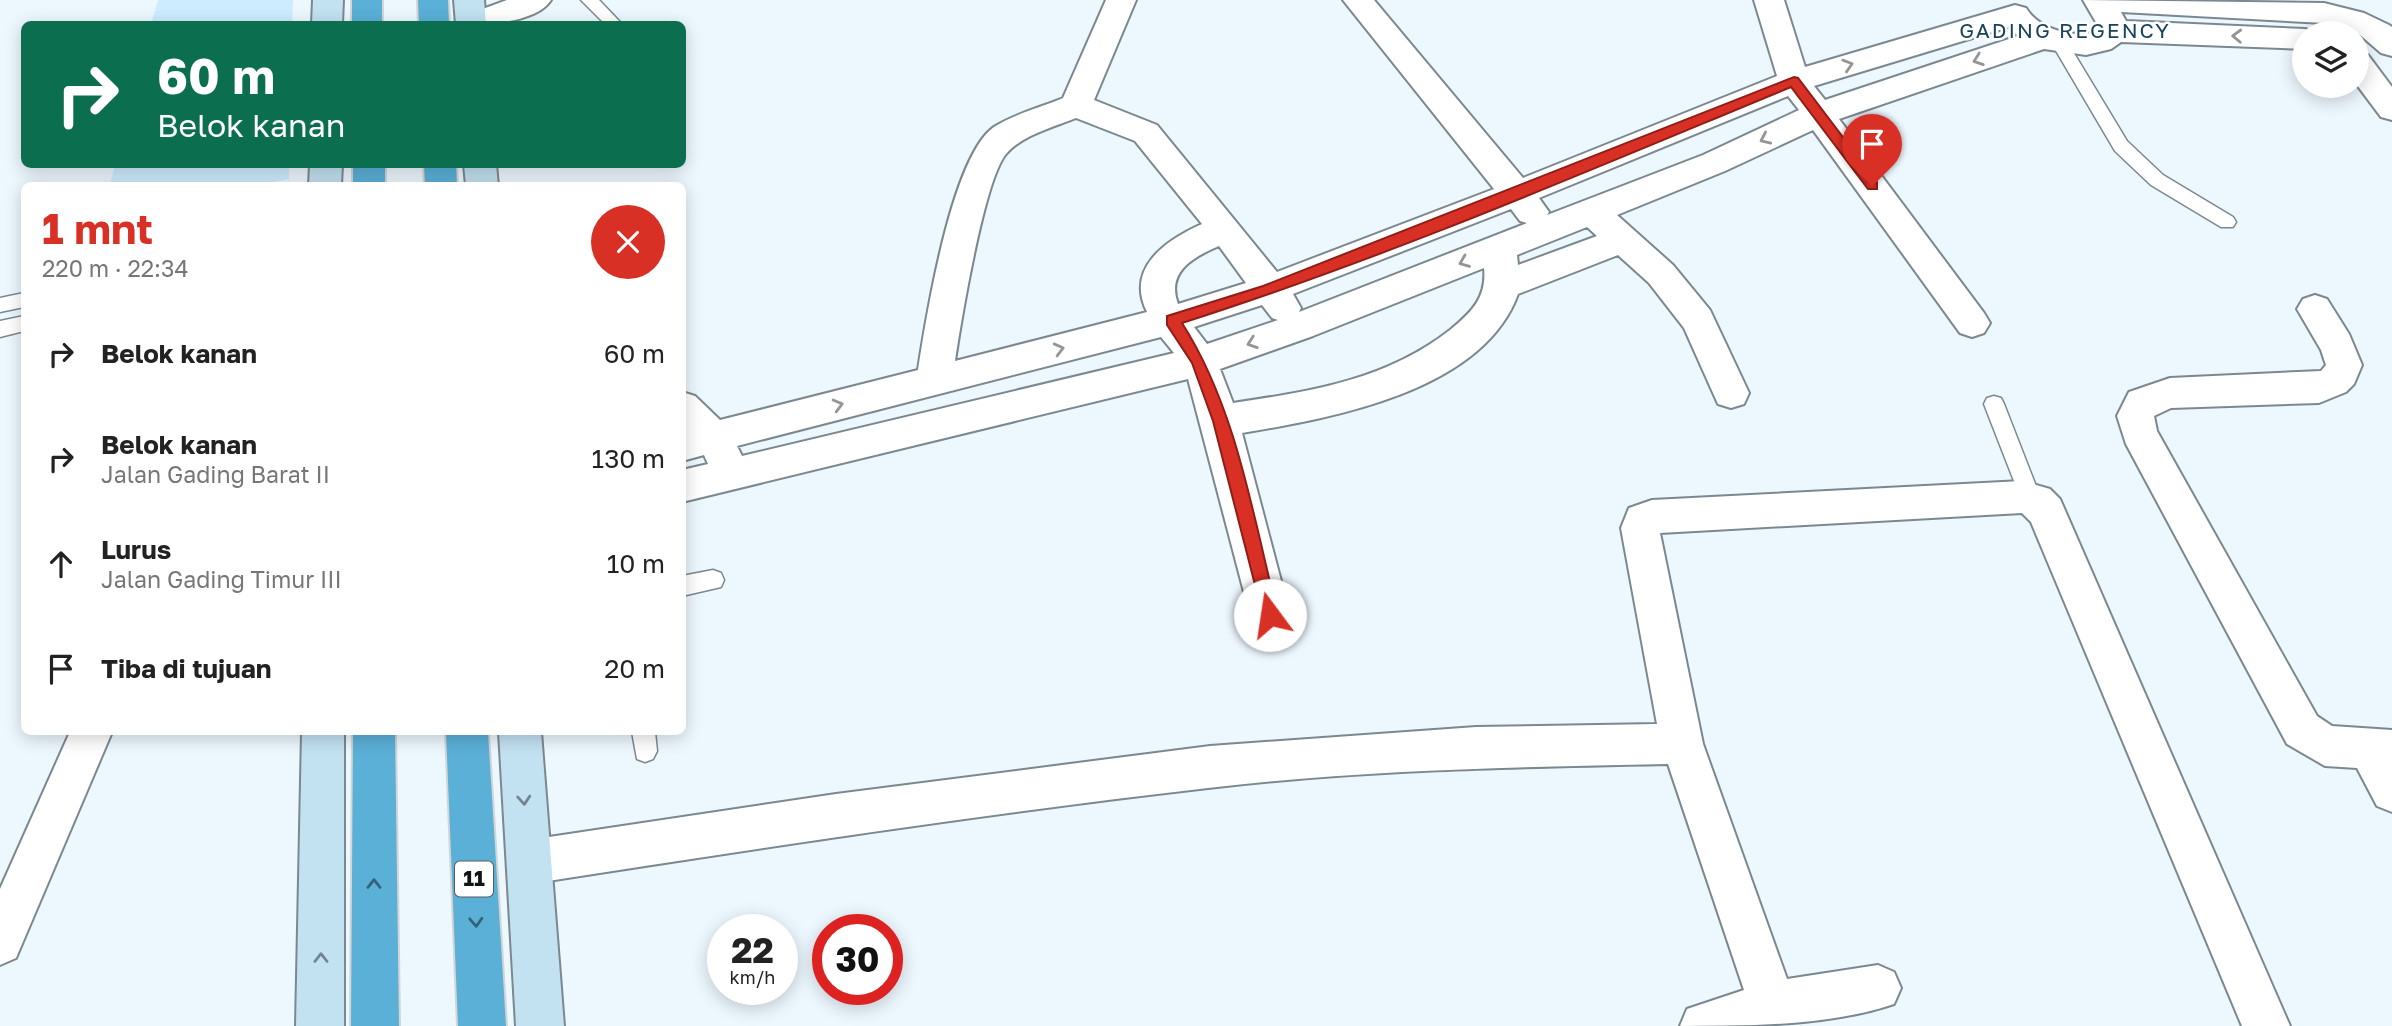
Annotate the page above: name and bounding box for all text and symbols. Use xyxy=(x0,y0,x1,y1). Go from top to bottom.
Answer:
district label: GADING REGENCY xyxy=(1959,17,2171,43)
map controls xyxy=(2292,21,2369,98)
button: layers xyxy=(2292,21,2369,98)
one-way arrow xyxy=(2231,28,2241,44)
text: 60 m xyxy=(157,46,275,105)
icon: right xyxy=(42,49,133,140)
one-way arrow xyxy=(1973,52,1985,66)
one-way arrow xyxy=(1842,59,1854,74)
text: Belok kanan xyxy=(157,106,345,144)
pin xyxy=(1842,114,1902,186)
icon: arrive xyxy=(1853,125,1891,163)
one-way arrow xyxy=(1760,131,1772,145)
text: 1 mnt xyxy=(42,203,153,253)
button: close xyxy=(591,205,665,279)
text: 220 m · 22:34 xyxy=(42,254,189,282)
one-way arrow xyxy=(1459,254,1471,268)
icon: right xyxy=(42,335,80,373)
one-way arrow xyxy=(1246,335,1258,349)
text: Belok kanan xyxy=(101,338,257,369)
text: 60 m xyxy=(604,338,665,369)
one-way arrow xyxy=(1053,343,1065,357)
one-way arrow xyxy=(832,399,844,413)
text: Belok kanan xyxy=(101,429,257,460)
icon: right xyxy=(42,440,80,478)
text: 130 m xyxy=(592,443,665,474)
text: Jalan Gading Barat II xyxy=(101,460,330,488)
text: Lurus xyxy=(101,534,171,565)
icon: ahead xyxy=(42,545,80,583)
text: 10 m xyxy=(607,548,665,579)
text: Jalan Gading Timur III xyxy=(101,565,342,593)
position arrow xyxy=(1233,578,1307,652)
icon: arrive xyxy=(42,650,80,688)
text: Tiba di tujuan xyxy=(101,653,271,684)
text: 20 m xyxy=(604,653,665,684)
one-way arrow xyxy=(516,794,531,805)
road number: 11 xyxy=(455,862,493,896)
one-way arrow xyxy=(366,879,382,889)
speed limit sign: 30 xyxy=(812,914,903,1005)
one-way arrow xyxy=(469,917,484,928)
text: 22 xyxy=(731,929,774,971)
one-way arrow xyxy=(313,952,329,963)
text: km/h xyxy=(730,966,775,988)

